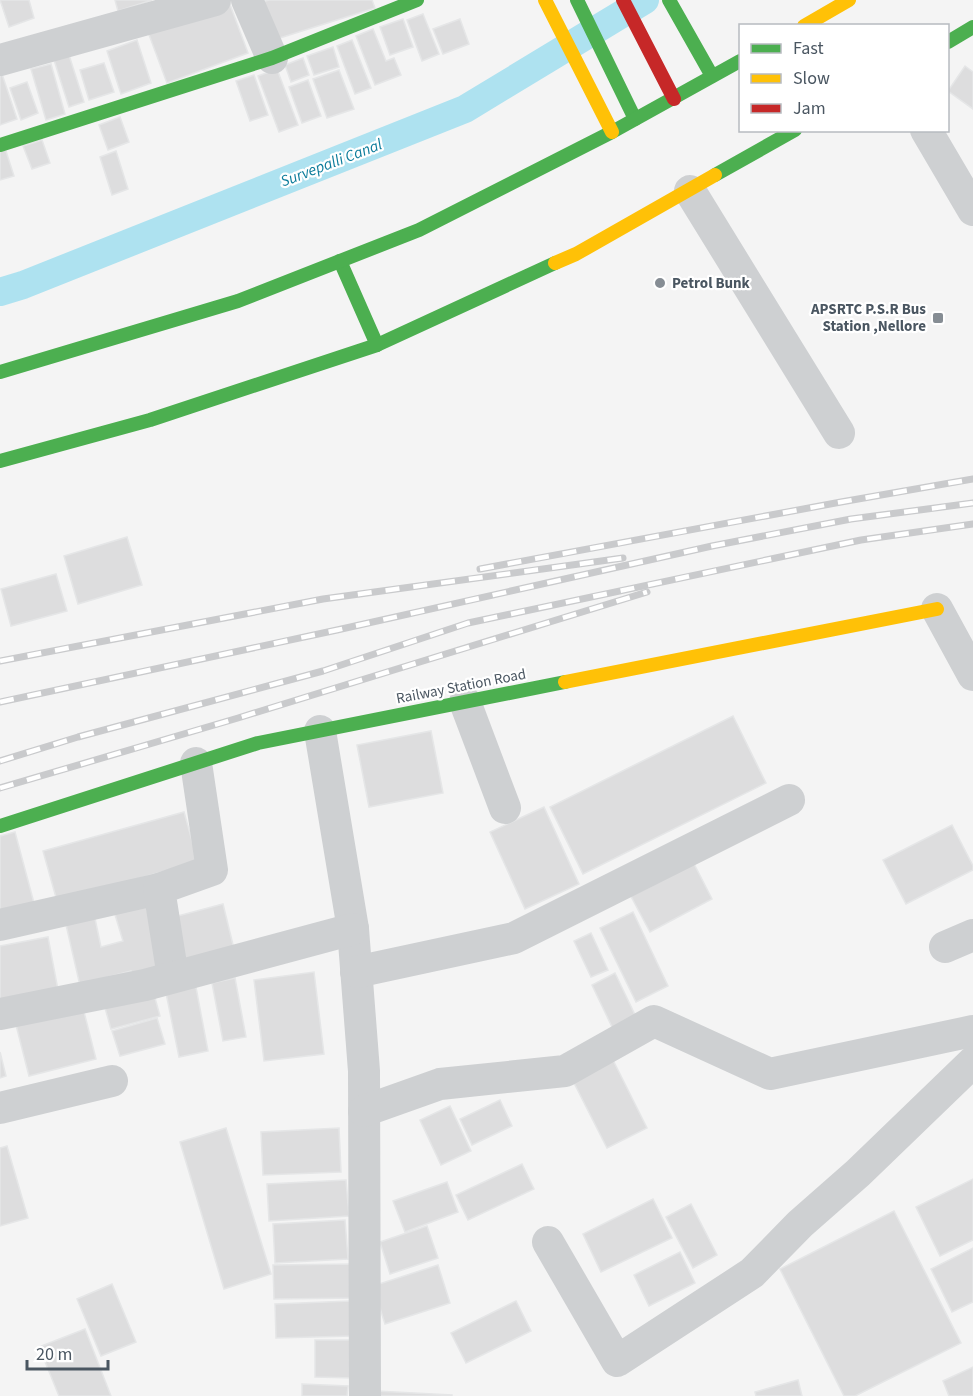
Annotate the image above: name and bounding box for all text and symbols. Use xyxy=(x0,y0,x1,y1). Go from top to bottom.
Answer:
legend xyxy=(739,24,949,132)
text: Fast xyxy=(793,36,824,61)
text: Slow xyxy=(793,66,830,91)
text: Jam xyxy=(793,96,826,121)
water label: Survepalli Canal xyxy=(277,133,385,192)
place label: Petrol Bunk xyxy=(672,273,751,294)
marker: Petrol Bunk xyxy=(653,276,667,290)
place label: APSRTC P.S.R Bus Station ,Nellore xyxy=(810,299,926,337)
marker: APSRTC P.S.R Bus Station ,Nellore xyxy=(931,311,945,325)
street label: Railway Station Road xyxy=(394,664,528,709)
scale bar xyxy=(27,1333,108,1371)
text: 20 m xyxy=(36,1342,72,1367)

